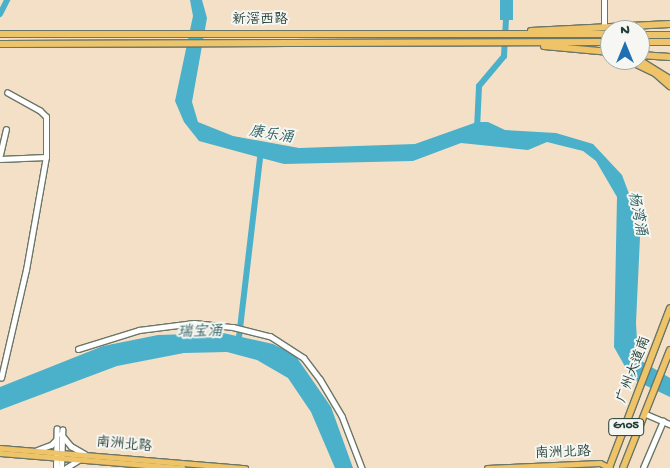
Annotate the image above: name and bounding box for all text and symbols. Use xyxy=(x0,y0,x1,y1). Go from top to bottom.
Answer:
street label: 新滘西路 xyxy=(232,13,288,29)
north arrow xyxy=(600,20,650,70)
text: N xyxy=(620,22,630,39)
water label: 康乐涌 xyxy=(247,124,295,148)
water label: 杨湾涌 xyxy=(623,190,649,238)
water label: 瑞宝涌 xyxy=(177,324,223,342)
street label: 广州大道南 xyxy=(615,334,655,406)
road number: G105 xyxy=(607,418,645,437)
street label: 南洲北路 xyxy=(95,435,153,457)
street label: 南洲北路 xyxy=(535,445,591,463)

